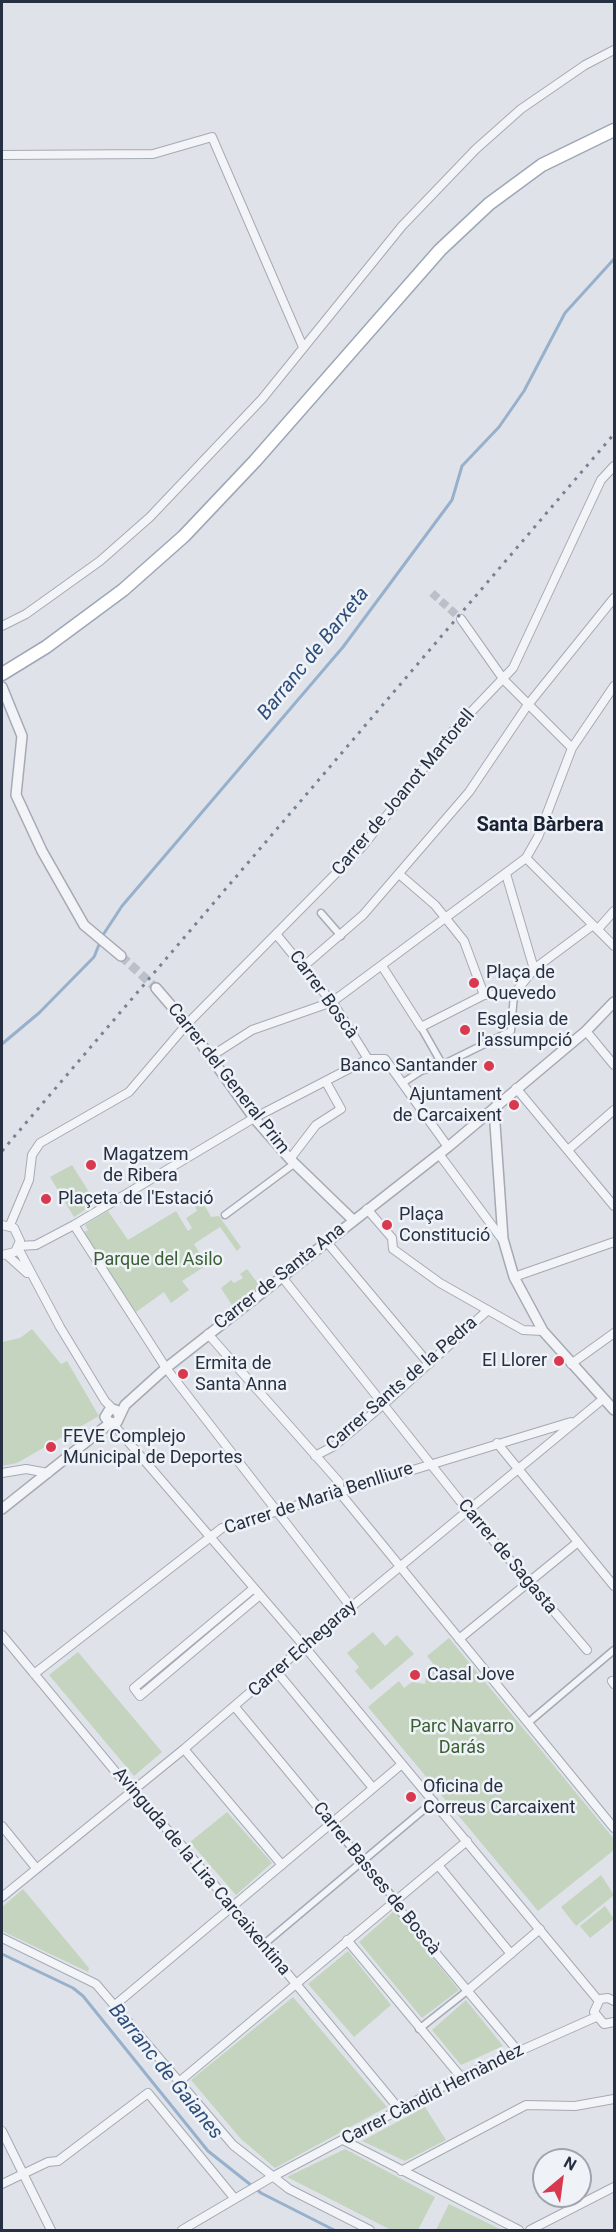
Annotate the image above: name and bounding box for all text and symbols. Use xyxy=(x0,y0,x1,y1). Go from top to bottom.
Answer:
water label: Barranc de Barxeta xyxy=(253,583,375,725)
street label: Carrer de Joanot Martorell xyxy=(328,705,480,881)
district label: Santa Bàrbera xyxy=(476,814,604,838)
street label: Carrer Boscà xyxy=(284,947,362,1043)
place label: Plaça de Quevedo xyxy=(486,962,556,1004)
marker: Plaça de Quevedo xyxy=(467,976,481,990)
street label: Carrer del General Prim xyxy=(162,999,294,1159)
place label: Esglesia de l'assumpció xyxy=(477,1009,572,1052)
marker: Esglesia de l'assumpció xyxy=(458,1023,472,1037)
place label: Banco Santander xyxy=(340,1055,477,1077)
marker: Banco Santander xyxy=(482,1059,496,1073)
place label: Ajuntament de Carcaixent xyxy=(393,1084,502,1126)
marker: Ajuntament de Carcaixent xyxy=(507,1098,521,1112)
place label: Magatzem de Ribera xyxy=(103,1144,188,1186)
marker: Magatzem de Ribera xyxy=(84,1158,98,1172)
place label: Plaçeta de l'Estació xyxy=(58,1188,214,1210)
marker: Plaçeta de l'Estació xyxy=(39,1192,53,1206)
place label: Plaça Constitució xyxy=(399,1204,490,1246)
marker: Plaça Constitució xyxy=(380,1218,394,1232)
street label: Carrer de Santa Ana xyxy=(210,1219,350,1335)
park label: Parque del Asilo xyxy=(93,1249,223,1271)
street label: Carrer Sants de la Pedra xyxy=(322,1313,482,1455)
place label: El Llorer xyxy=(482,1350,547,1372)
place label: Ermita de Santa Anna xyxy=(195,1353,287,1396)
marker: El Llorer xyxy=(552,1354,566,1368)
marker: Ermita de Santa Anna xyxy=(176,1367,190,1381)
place label: FEVE Complejo Municipal de Deportes xyxy=(63,1426,243,1468)
marker: FEVE Complejo Municipal de Deportes xyxy=(44,1440,58,1454)
street label: Carrer de Marià Benlliure xyxy=(222,1458,416,1540)
street label: Carrer de Sagasta xyxy=(453,1495,561,1619)
street label: Carrer Echegaray xyxy=(244,1596,362,1702)
place label: Casal Jove xyxy=(427,1664,515,1686)
marker: Casal Jove xyxy=(408,1668,422,1682)
park label: Parc Navarro Darás xyxy=(410,1716,514,1758)
street label: Avinguda de la Lira Carcaixentina xyxy=(108,1764,294,1980)
place label: Oficina de Correus Carcaixent xyxy=(423,1776,575,1818)
marker: Oficina de Correus Carcaixent xyxy=(404,1790,418,1804)
street label: Carrer Basses de Boscà xyxy=(308,1798,444,1960)
water label: Barranc de Gaianes xyxy=(103,1999,227,2145)
street label: Carrer Càndid Hernàndez xyxy=(339,2040,527,2150)
north arrow xyxy=(532,2148,592,2208)
text: N xyxy=(560,2153,580,2175)

